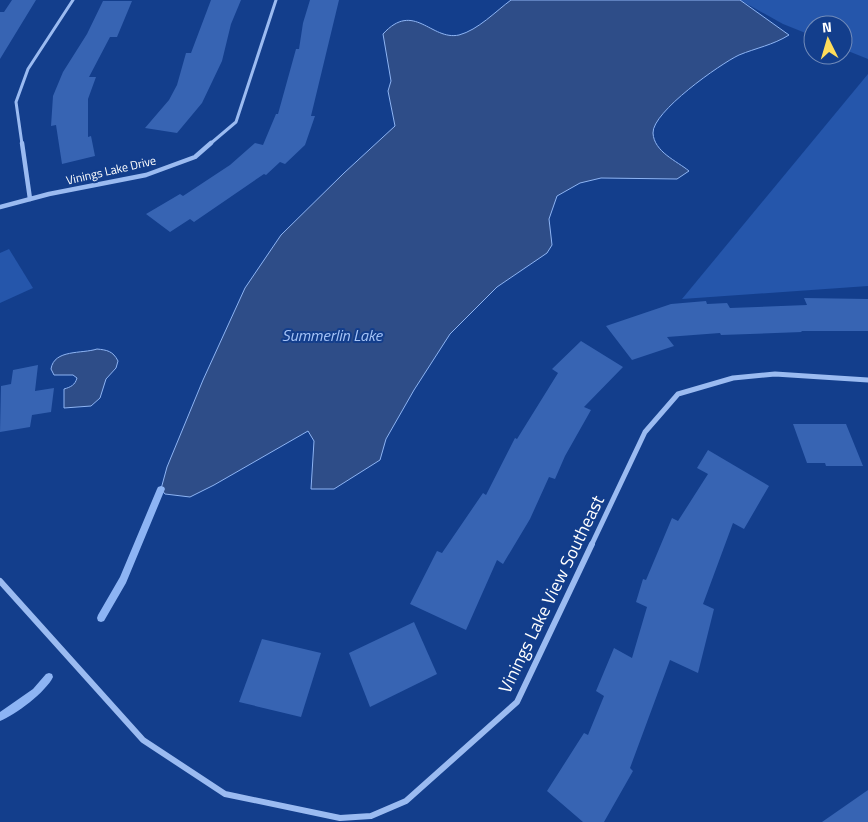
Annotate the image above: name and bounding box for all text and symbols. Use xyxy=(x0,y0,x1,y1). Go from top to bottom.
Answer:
north arrow xyxy=(803,15,853,65)
text: N xyxy=(821,16,833,37)
street label: Vinings Lake Drive xyxy=(64,150,158,190)
water label: Summerlin Lake xyxy=(282,323,384,347)
street label: Vinings Lake View Southeast xyxy=(491,490,611,697)

